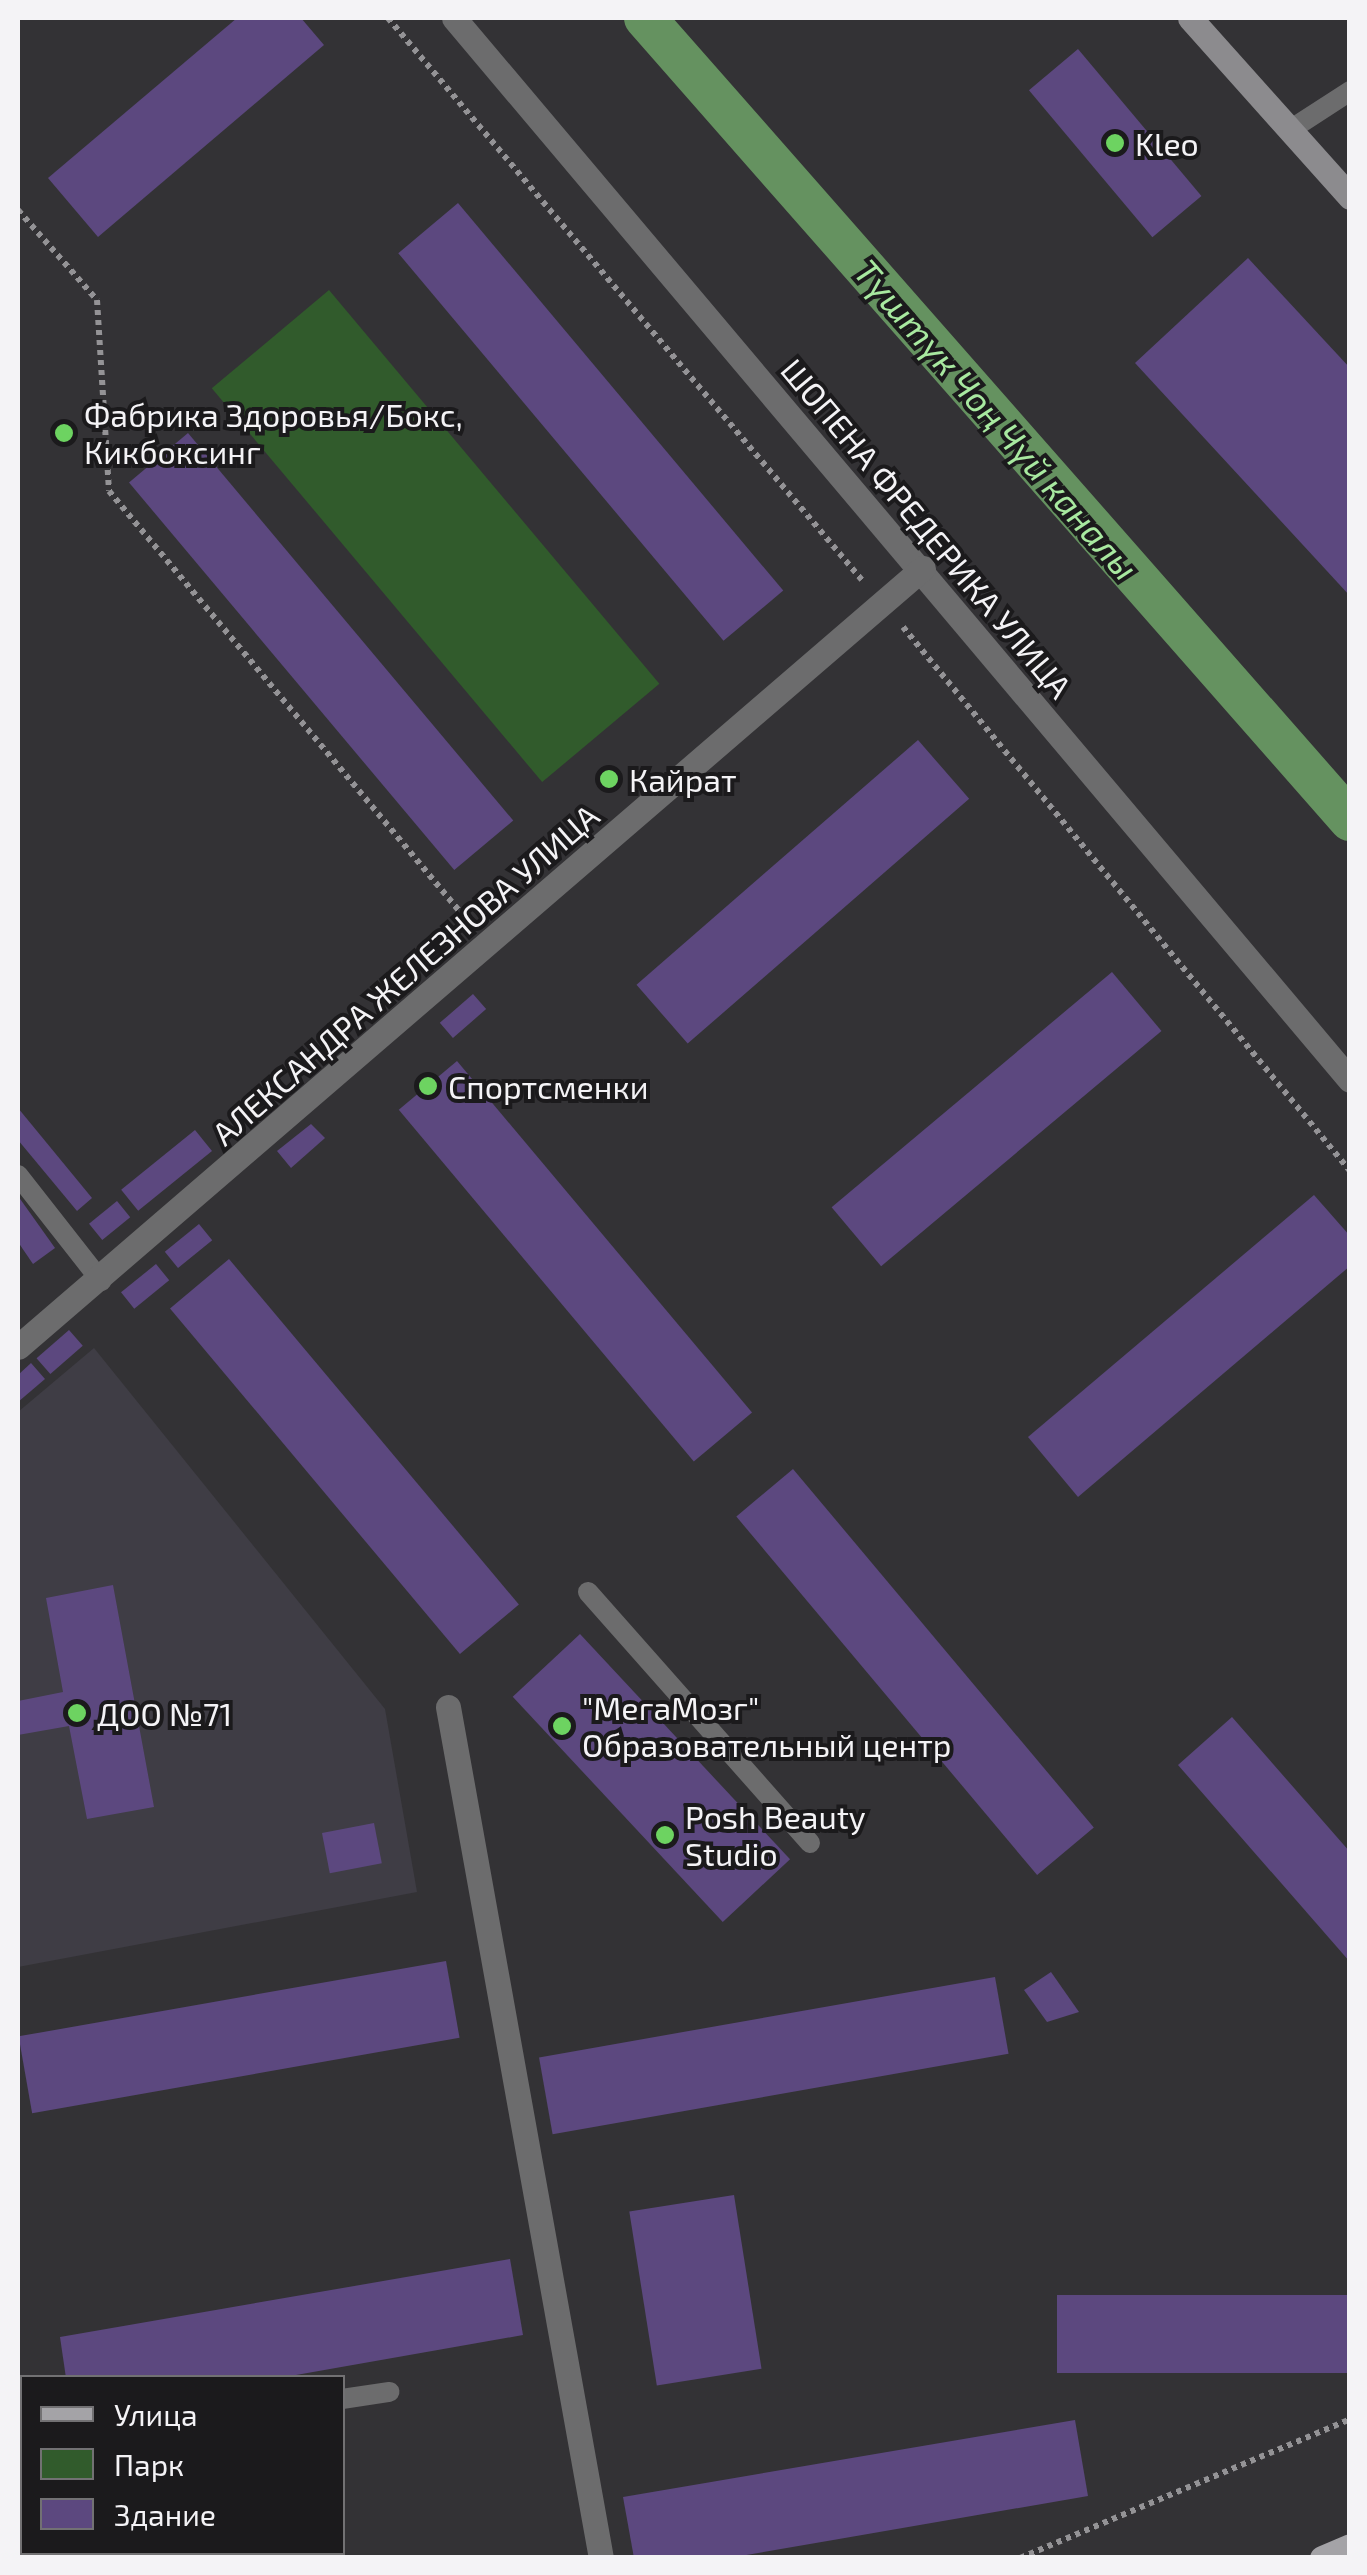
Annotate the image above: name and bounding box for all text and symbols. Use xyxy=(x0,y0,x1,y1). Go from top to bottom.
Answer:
place label: Kleo xyxy=(1135,124,1199,162)
marker: Kleo xyxy=(1104,132,1126,154)
water label: Түштүк Чоң Чүй каналы xyxy=(846,250,1148,588)
street label: ШОПЕНА ФРЕДЕРИКА УЛИЦА xyxy=(774,351,1080,705)
place label: Фабрика Здоровья/Бокс, Кикбоксинг xyxy=(84,396,463,471)
marker: Фабрика Здоровья/Бокс, Кикбоксинг xyxy=(53,422,75,444)
place label: Кайрат xyxy=(629,760,737,798)
marker: Кайрат xyxy=(598,768,620,790)
street label: АЛЕКСАНДРА ЖЕЛЕЗНОВА УЛИЦА xyxy=(204,796,606,1152)
place label: Спортсменки xyxy=(448,1067,648,1105)
marker: Спортсменки xyxy=(417,1075,439,1097)
place label: "МегаМозг" Образовательный центр xyxy=(582,1689,952,1764)
place label: ДОО №71 xyxy=(97,1694,232,1732)
marker: ДОО №71 xyxy=(66,1702,88,1724)
marker: "МегаМозг" Образовательный центр xyxy=(551,1715,573,1737)
place label: Posh Beauty Studio xyxy=(685,1798,866,1873)
marker: Posh Beauty Studio xyxy=(654,1824,676,1846)
legend xyxy=(20,2375,345,2555)
text: Улица xyxy=(114,2396,198,2432)
text: Парк xyxy=(114,2446,184,2482)
text: Здание xyxy=(114,2496,216,2532)

